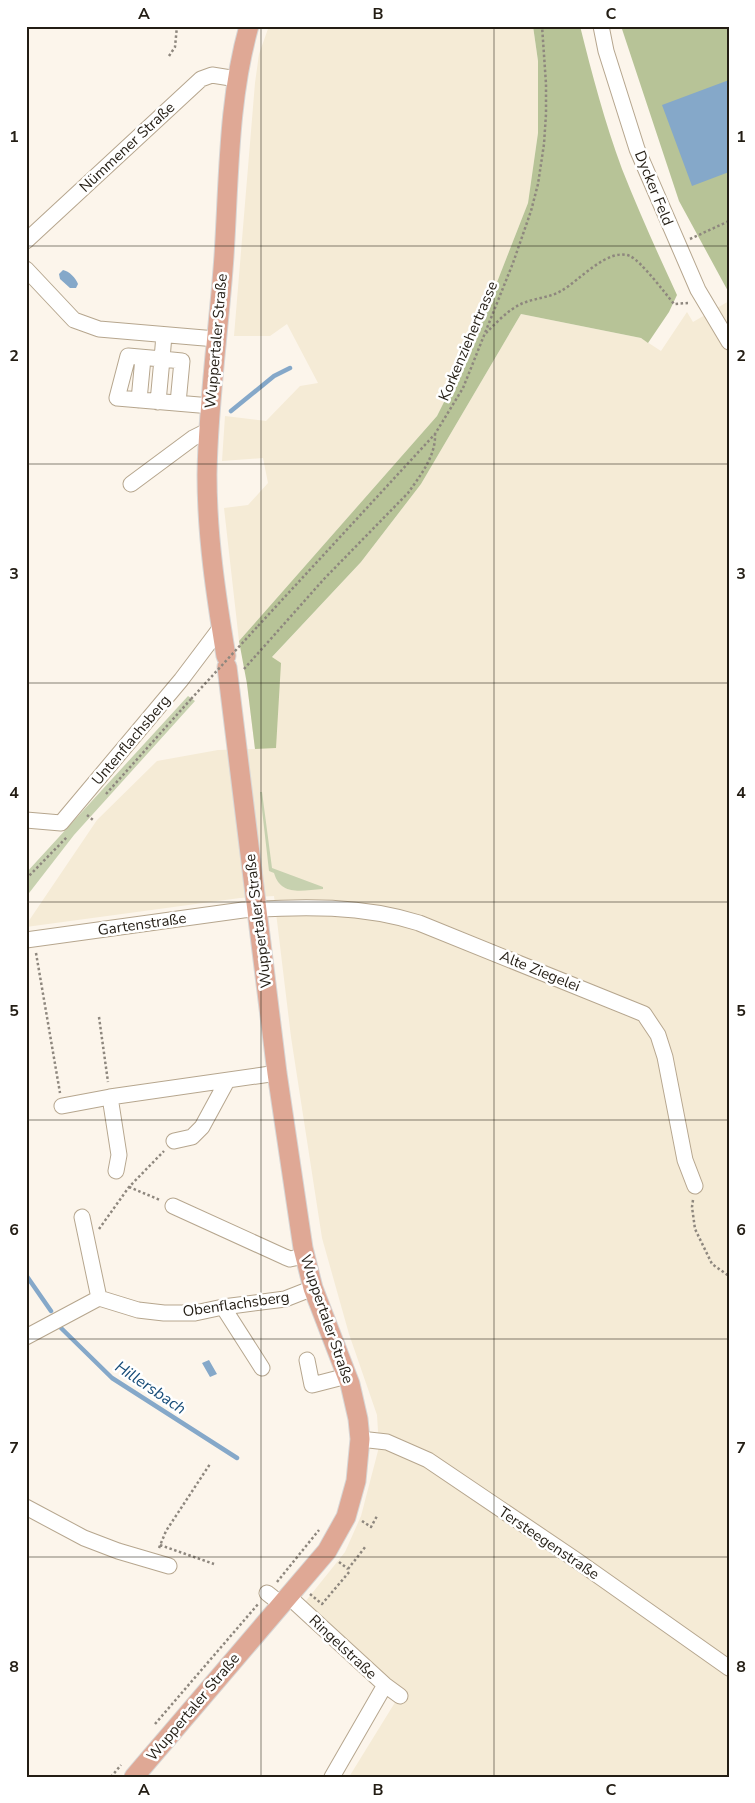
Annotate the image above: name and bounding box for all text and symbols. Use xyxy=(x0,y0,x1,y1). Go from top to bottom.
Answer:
text: A xyxy=(138,3,150,25)
text: B xyxy=(372,3,384,25)
text: C xyxy=(606,3,617,25)
street label: Nümmener Straße xyxy=(75,97,179,197)
text: 1 xyxy=(9,126,19,148)
text: 1 xyxy=(736,126,746,148)
street label: Dycker Feld xyxy=(630,148,678,228)
street label: Wuppertaler Straße xyxy=(200,273,232,409)
street label: Korkenziehertrasse xyxy=(434,278,502,404)
text: 2 xyxy=(9,345,19,367)
text: 2 xyxy=(736,345,746,367)
text: 3 xyxy=(9,563,19,585)
text: 3 xyxy=(736,563,746,585)
street label: Untenflachsberg xyxy=(87,691,175,789)
text: 4 xyxy=(9,782,19,804)
text: 4 xyxy=(736,782,746,804)
street label: Wuppertaler Straße xyxy=(240,853,276,989)
street label: Gartenstraße xyxy=(96,908,188,940)
street label: Alte Ziegelei xyxy=(497,946,583,996)
text: 5 xyxy=(9,1000,19,1022)
text: 5 xyxy=(736,1000,746,1022)
text: 6 xyxy=(9,1219,19,1241)
text: 6 xyxy=(736,1219,746,1241)
street label: Wuppertaler Straße xyxy=(296,1252,358,1386)
street label: Obenflachsberg xyxy=(181,1287,291,1321)
water label: Hillersbach xyxy=(111,1356,190,1420)
text: 7 xyxy=(9,1437,19,1459)
text: 7 xyxy=(736,1437,746,1459)
street label: Tersteegenstraße xyxy=(495,1502,603,1584)
street label: Ringelstraße xyxy=(305,1610,381,1684)
street label: Wuppertaler Straße xyxy=(142,1649,244,1765)
text: 8 xyxy=(9,1656,19,1678)
text: 8 xyxy=(736,1656,746,1678)
text: A xyxy=(138,1779,150,1801)
text: B xyxy=(372,1779,384,1801)
text: C xyxy=(606,1779,617,1801)

